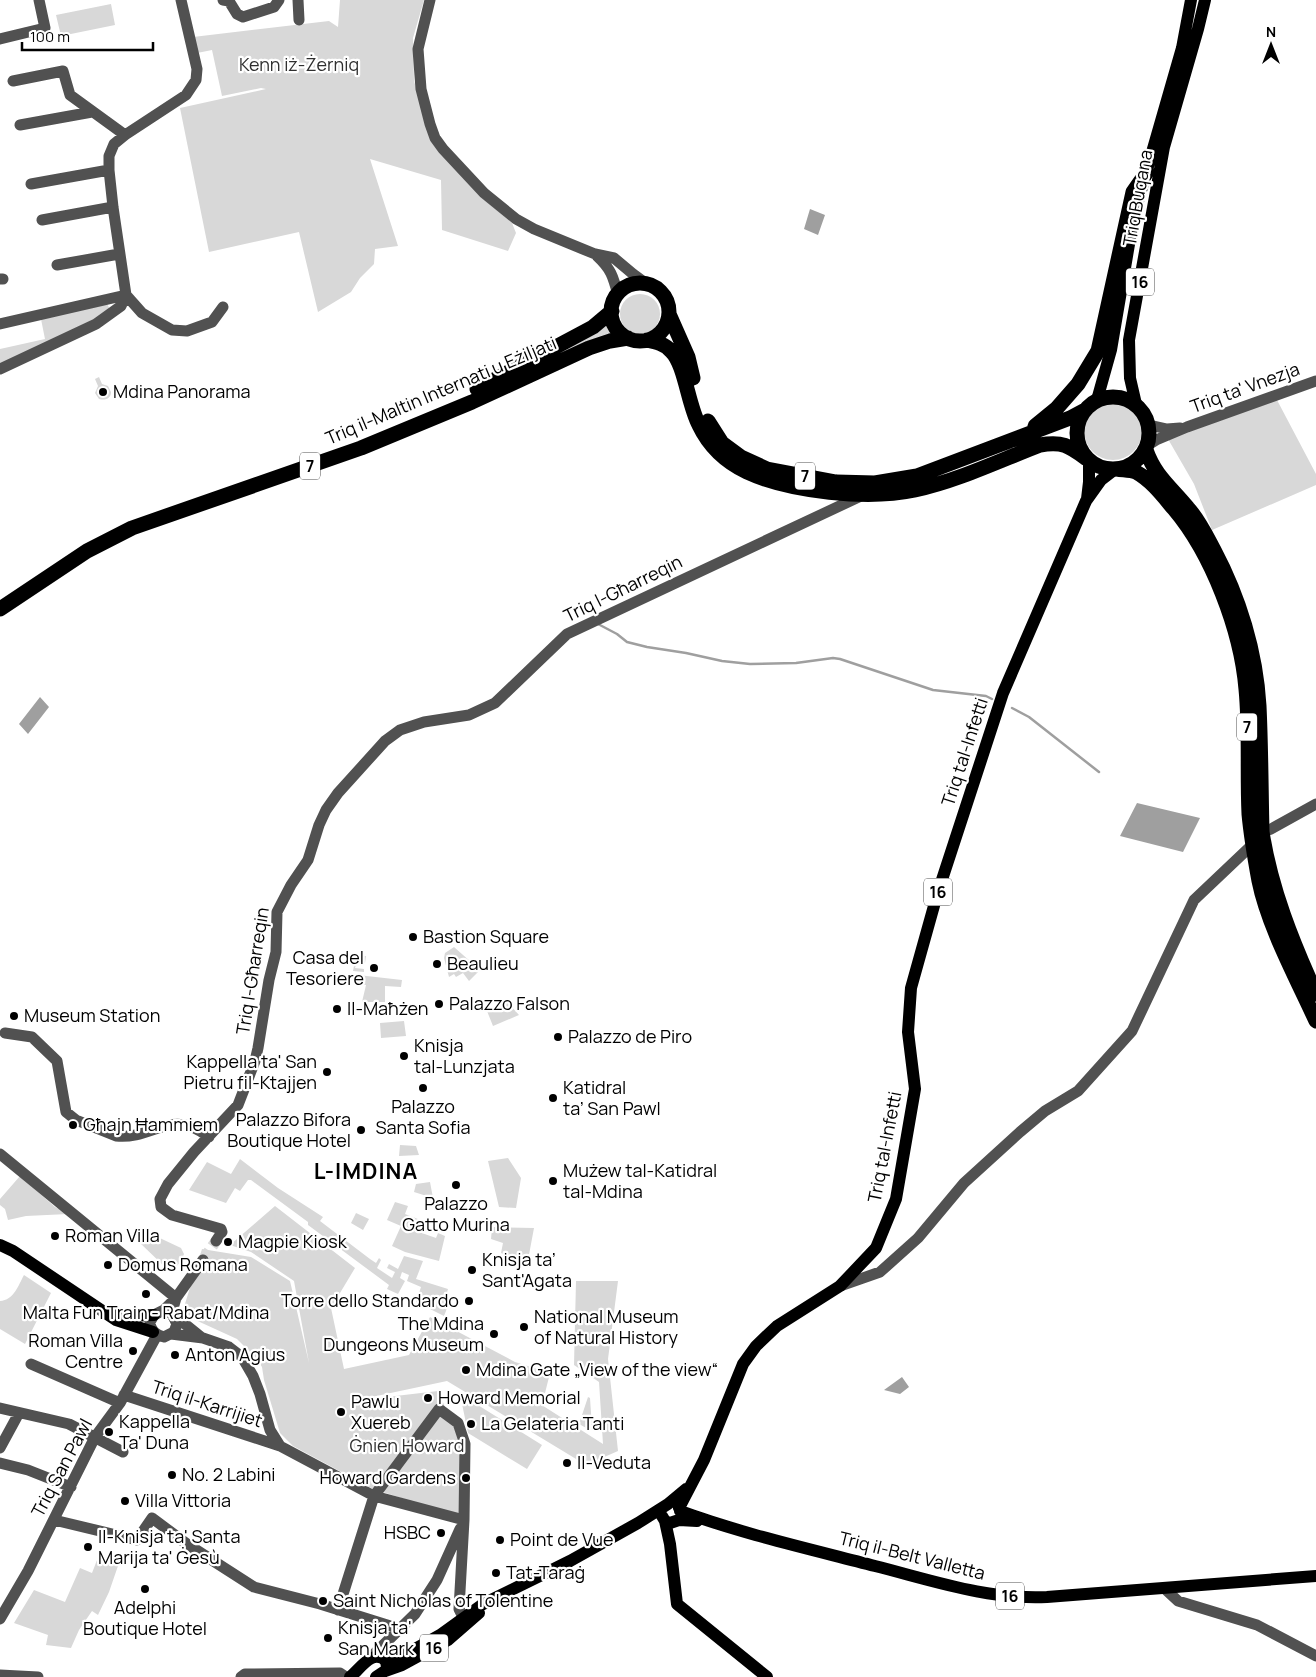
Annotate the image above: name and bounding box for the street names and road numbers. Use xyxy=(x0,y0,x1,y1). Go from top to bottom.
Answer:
street label: Triq Buqana xyxy=(1117,148,1157,248)
road number: 16 xyxy=(1126,268,1154,296)
street label: Triq il-Maltin Internati u Eżiljati xyxy=(321,330,560,450)
street label: Triq ta' Vnezja xyxy=(1187,356,1303,418)
road number: 7 xyxy=(300,452,320,480)
road number: 7 xyxy=(795,462,815,490)
street label: Triq l-Għarreqin xyxy=(559,549,686,627)
street label: Triq tal-Infetti xyxy=(935,694,993,809)
road number: 7 xyxy=(1237,714,1257,740)
road number: 16 xyxy=(924,879,952,906)
street label: Triq l-Għarreqin xyxy=(230,905,274,1036)
street label: Triq tal-Infetti xyxy=(861,1089,907,1204)
street label: Triq il-Karrijiet xyxy=(149,1374,266,1432)
street label: Triq San Pawl xyxy=(25,1414,97,1521)
street label: Triq il-Belt Valletta xyxy=(837,1525,988,1585)
road number: 16 xyxy=(996,1582,1024,1610)
road number: 16 xyxy=(420,1635,448,1662)

